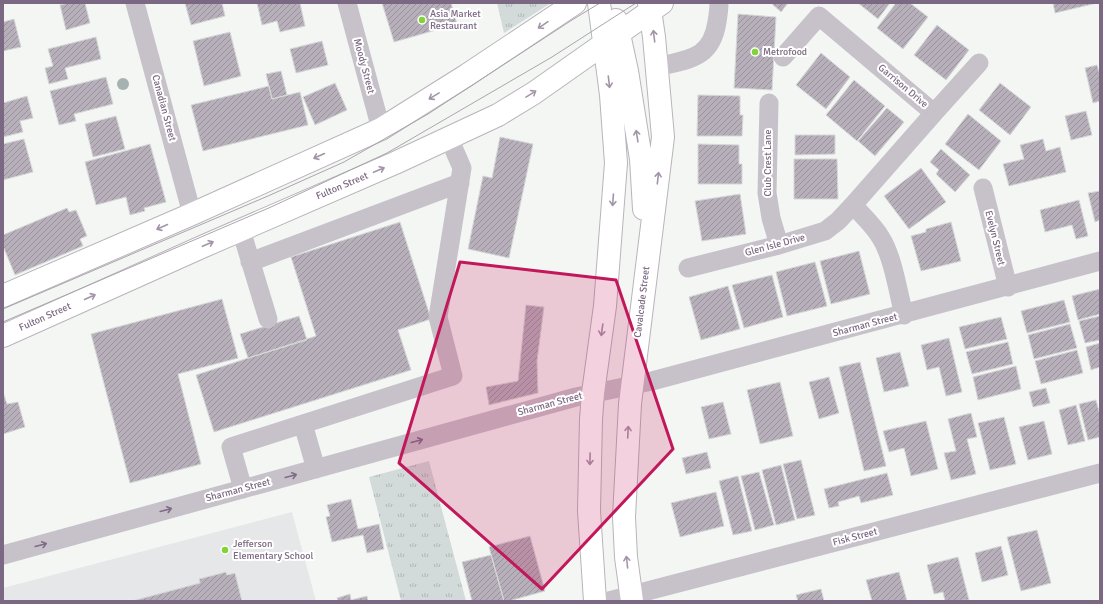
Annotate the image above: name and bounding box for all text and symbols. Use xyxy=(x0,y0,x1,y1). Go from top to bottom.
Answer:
place label: Asia Market Restaurant xyxy=(430,8,481,32)
marker: Asia Market Restaurant xyxy=(417,15,427,25)
one-way arrow xyxy=(538,21,549,29)
one-way arrow xyxy=(650,30,658,43)
street label: Moody Street xyxy=(351,37,377,95)
place label: Metrofood xyxy=(763,46,807,58)
marker: Metrofood xyxy=(750,47,760,57)
street label: Garrison Drive xyxy=(876,62,930,110)
street label: Canadian Street xyxy=(149,73,179,143)
one-way arrow xyxy=(605,75,613,88)
one-way arrow xyxy=(525,90,536,98)
one-way arrow xyxy=(429,92,440,100)
street label: Club Crest Lane xyxy=(762,129,774,197)
one-way arrow xyxy=(633,130,641,143)
one-way arrow xyxy=(314,153,326,160)
one-way arrow xyxy=(373,166,385,173)
street label: Fulton Street xyxy=(314,169,370,202)
one-way arrow xyxy=(654,172,662,185)
one-way arrow xyxy=(610,193,617,206)
street label: Evelyn Street xyxy=(982,209,1008,267)
one-way arrow xyxy=(157,223,169,231)
street label: Glen Isle Drive xyxy=(744,231,806,259)
one-way arrow xyxy=(202,240,214,247)
street label: Cavalcade Street xyxy=(632,265,652,338)
one-way arrow xyxy=(83,293,95,301)
street label: Fulton Street xyxy=(17,300,73,334)
street label: Sharman Street xyxy=(831,310,899,339)
one-way arrow xyxy=(598,323,606,336)
street label: Sharman Street xyxy=(516,389,584,418)
one-way arrow xyxy=(625,426,632,439)
one-way arrow xyxy=(410,437,423,444)
one-way arrow xyxy=(586,452,594,465)
one-way arrow xyxy=(285,471,298,479)
street label: Sharman Street xyxy=(204,475,272,504)
one-way arrow xyxy=(159,506,172,513)
street label: Fisk Street xyxy=(831,525,879,549)
place label: Jefferson Elementary School xyxy=(233,538,313,562)
one-way arrow xyxy=(34,540,47,548)
marker: Jefferson Elementary School xyxy=(220,545,230,555)
one-way arrow xyxy=(623,556,631,569)

